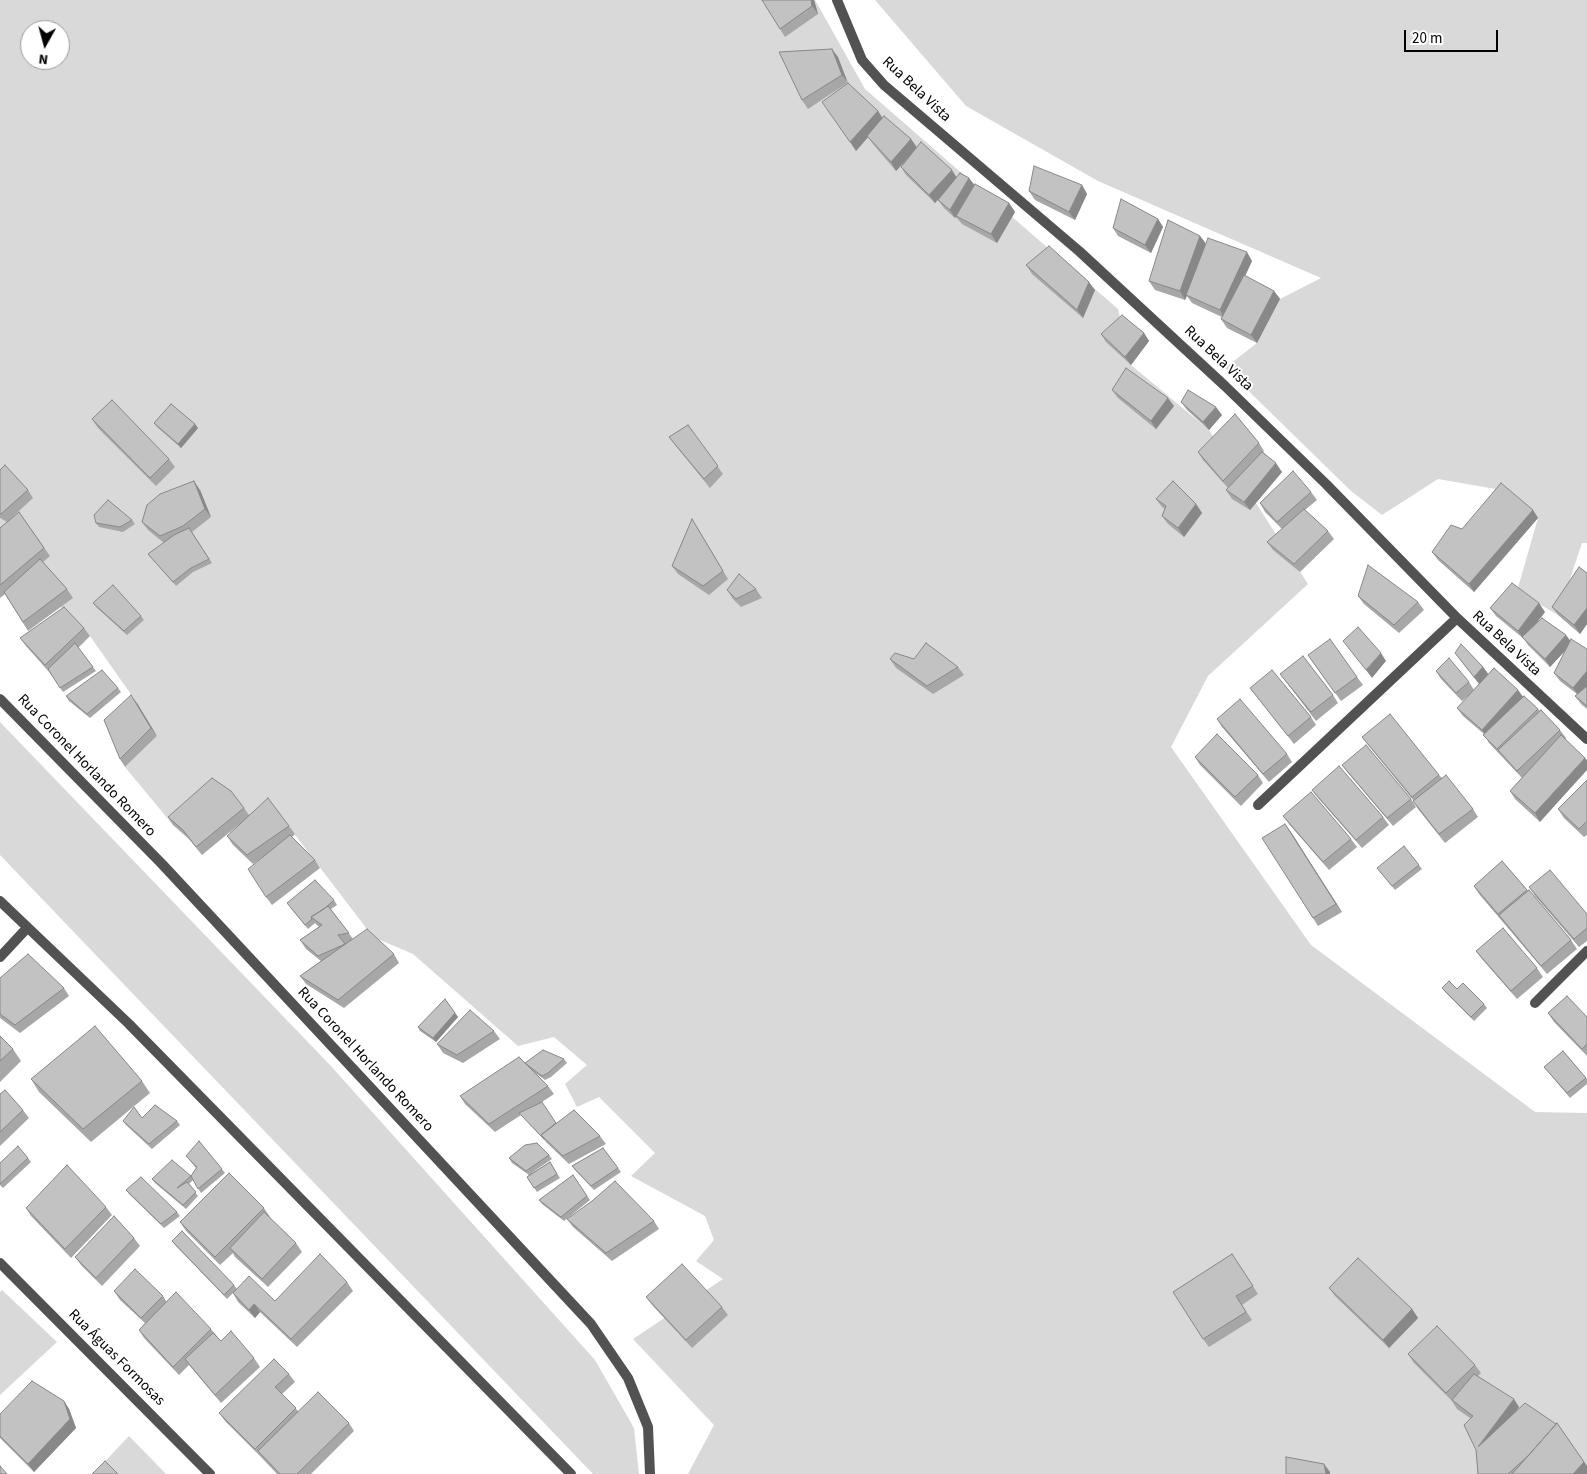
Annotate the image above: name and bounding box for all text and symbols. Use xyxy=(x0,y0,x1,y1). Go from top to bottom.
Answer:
north arrow xyxy=(20,20,70,70)
scale bar xyxy=(1407,20,1501,52)
text: 20 m xyxy=(1412,28,1442,49)
text: N xyxy=(37,48,49,69)
street label: Rua Bela Vista xyxy=(878,54,954,126)
street label: Rua Bela Vista xyxy=(1180,323,1256,395)
street label: Rua Bela Vista xyxy=(1468,608,1544,680)
street label: Rua Coronel Horlando Romero xyxy=(13,691,159,841)
street label: Rua Coronel Horlando Romero xyxy=(293,984,437,1136)
street label: Rua Águas Formosas xyxy=(64,1306,168,1410)

